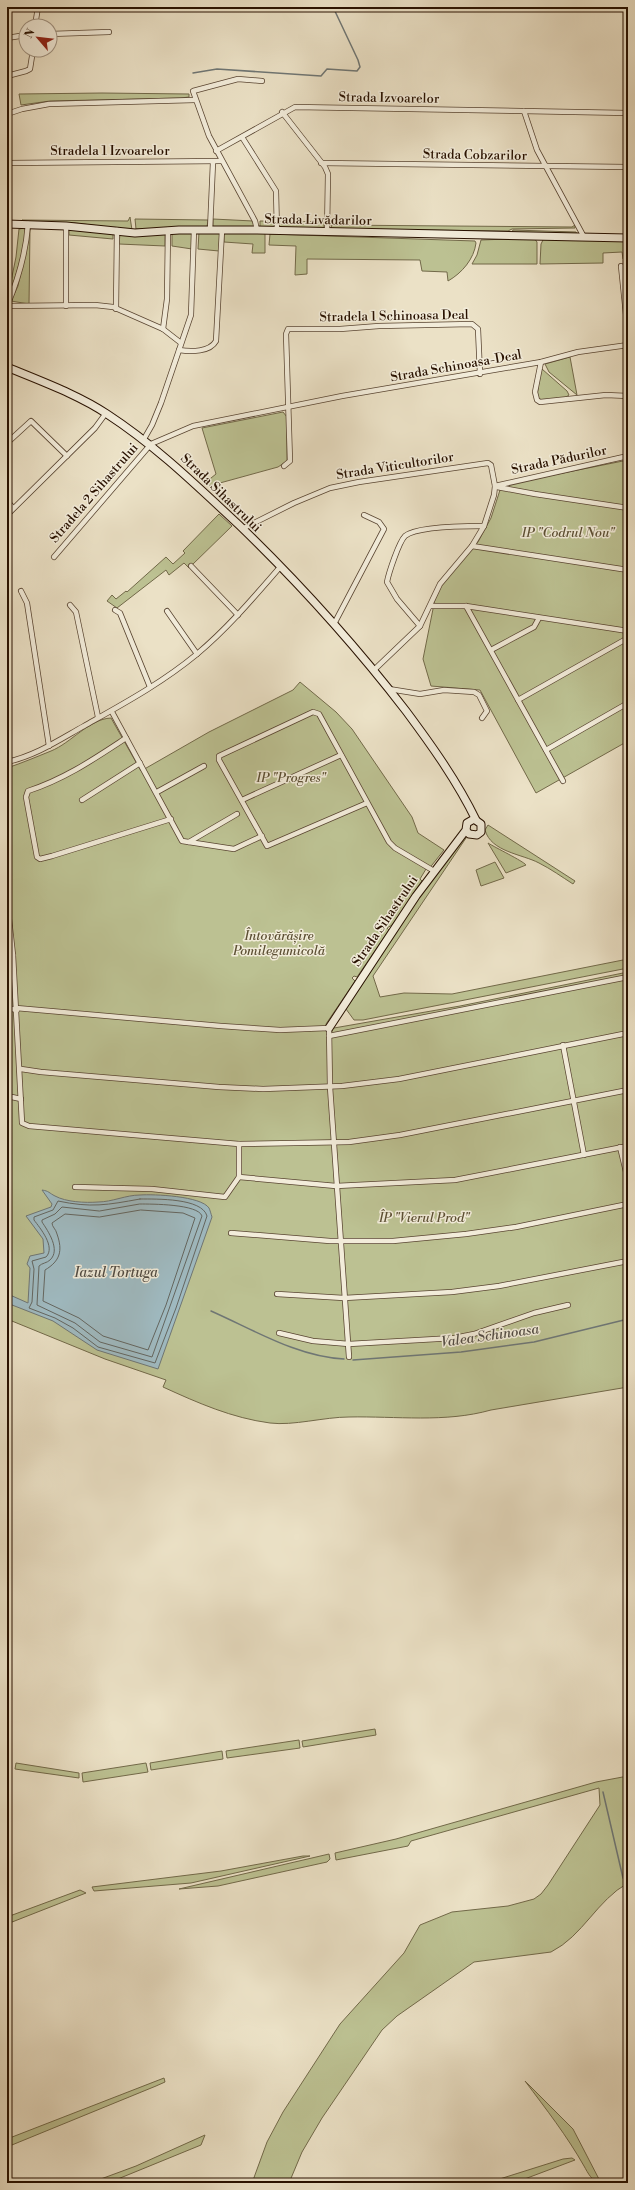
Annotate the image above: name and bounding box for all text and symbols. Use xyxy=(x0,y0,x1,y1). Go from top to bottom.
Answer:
north arrow xyxy=(18,18,58,58)
text: N xyxy=(22,26,38,41)
street label: Strada Izvoarelor xyxy=(338,89,440,107)
street label: Stradela 1 Izvoarelor xyxy=(50,143,170,159)
street label: Strada Cobzarilor xyxy=(423,146,528,164)
street label: Strada Livădarilor xyxy=(264,211,372,229)
street label: Stradela 1 Schinoasa Deal xyxy=(319,307,469,325)
street label: Strada Schinoasa-Deal xyxy=(389,347,523,385)
street label: Stradela 2 Sihastrului xyxy=(46,440,142,546)
street label: Strada Pădurilor xyxy=(510,442,609,478)
street label: Strada Viticultorilor xyxy=(335,449,455,483)
street label: Strada Sihastrului xyxy=(177,450,265,536)
park label: IP "Codrul Nou" xyxy=(521,525,616,541)
park label: IP "Progres" xyxy=(255,770,328,786)
street label: Strada Sihastrului xyxy=(349,872,421,970)
park label: Întovărășire Pomilegumicolă xyxy=(232,927,326,959)
park label: ÎP "Vierul Prod" xyxy=(378,1209,471,1226)
water label: Iazul Tortuga xyxy=(73,1264,158,1282)
water label: Valea Schinoasa xyxy=(440,1320,540,1352)

